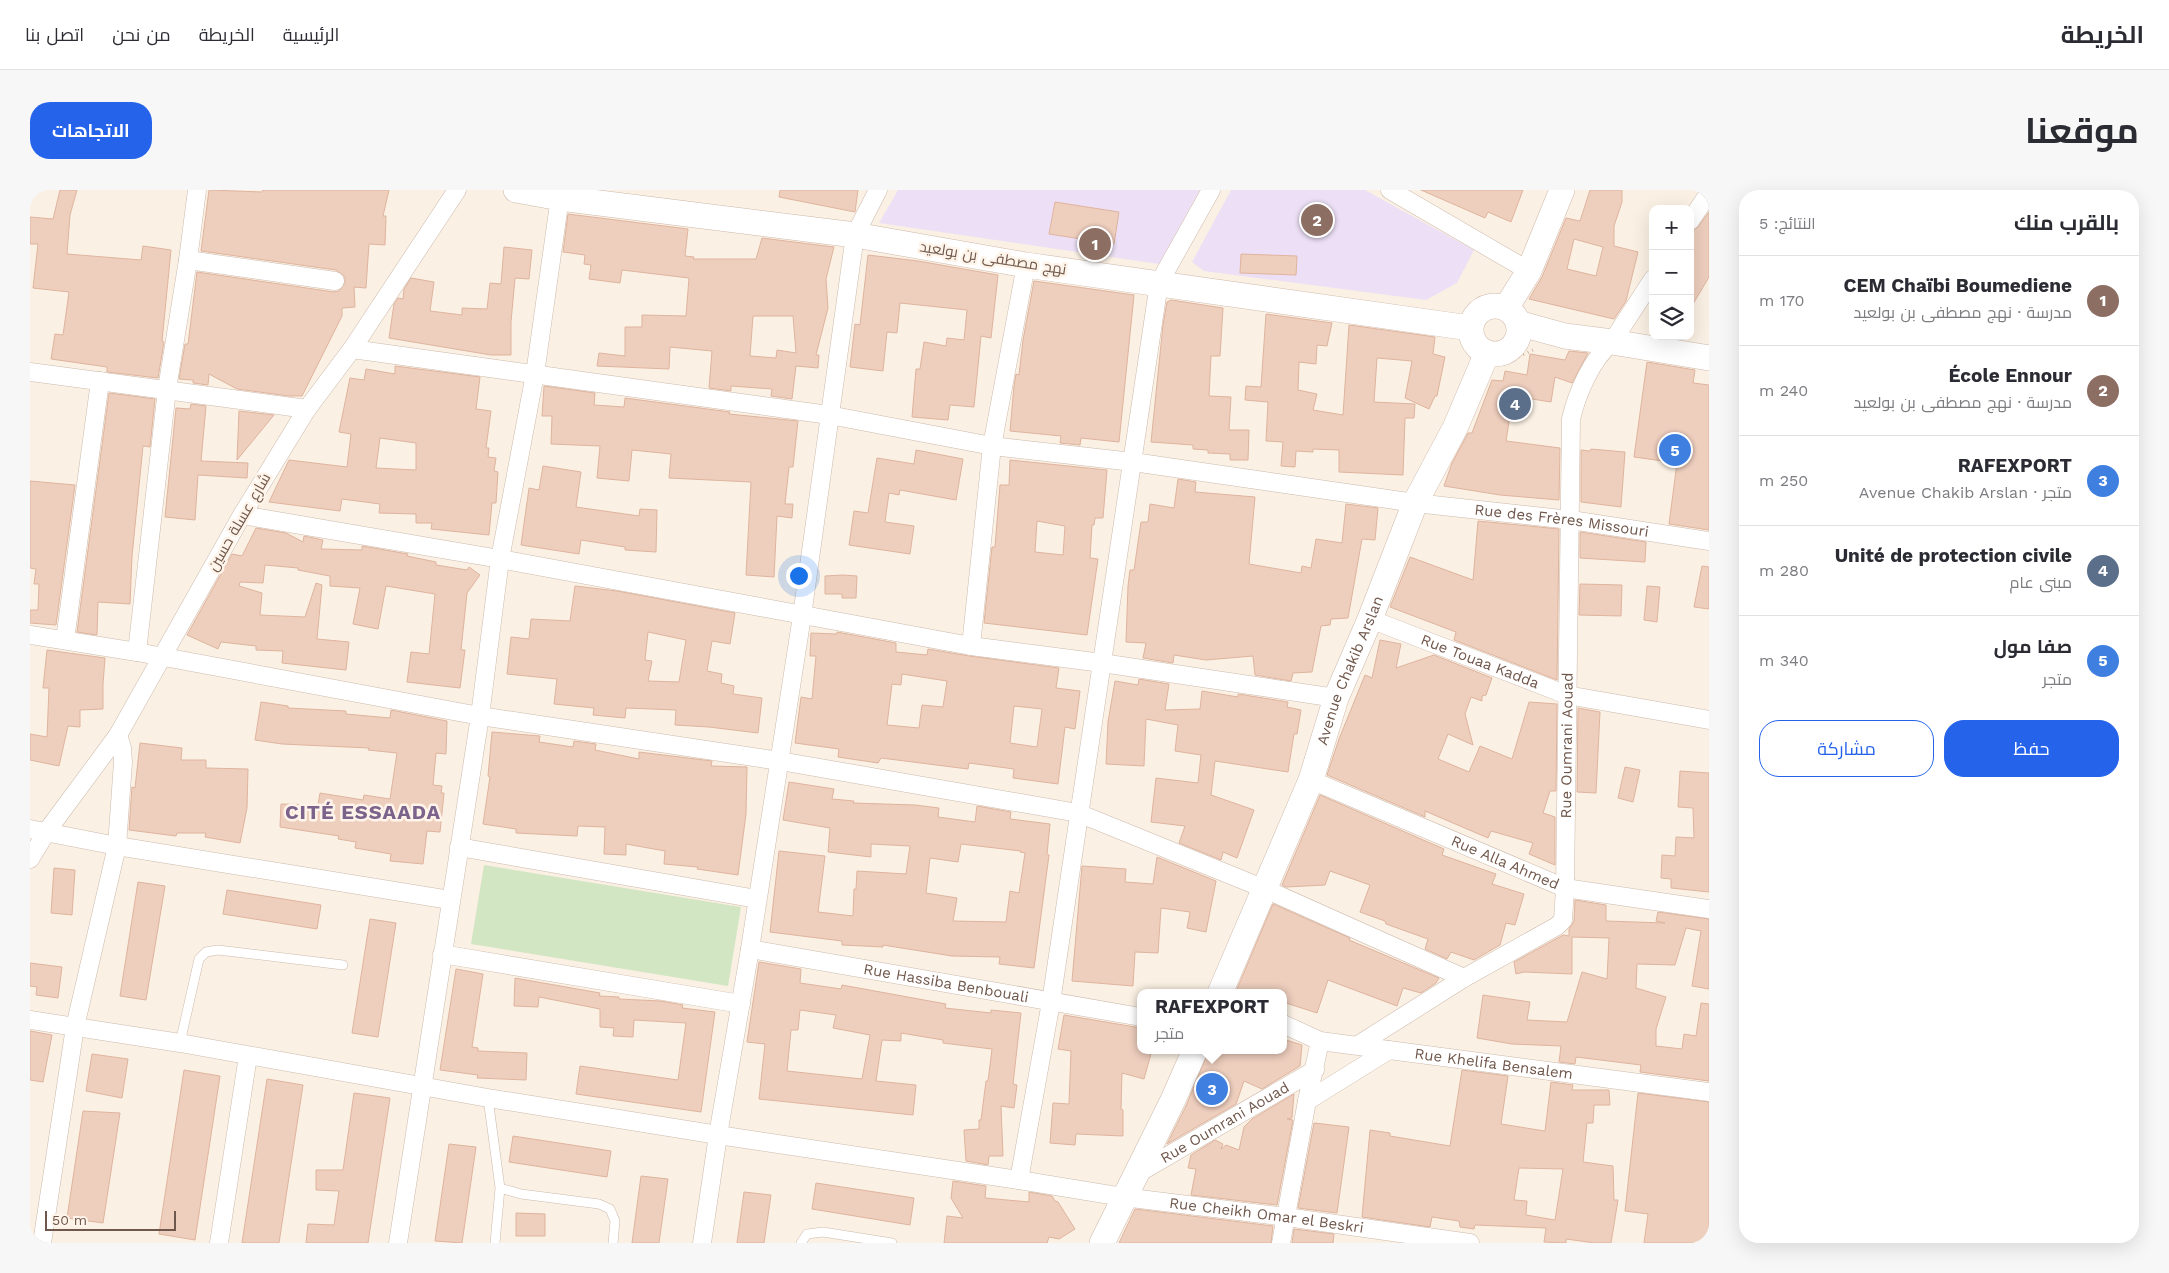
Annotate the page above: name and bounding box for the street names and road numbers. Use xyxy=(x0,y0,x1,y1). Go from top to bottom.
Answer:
street label: نهج مصطفى بن بولعيد xyxy=(918,237,1068,280)
street label: شارع عسلة حسين xyxy=(204,470,276,575)
street label: Rue des Frères Missouri xyxy=(1474,501,1650,541)
street label: Avenue Chakib Arslan xyxy=(1313,593,1387,747)
street label: Rue Touaa Kadda xyxy=(1418,631,1542,693)
street label: Rue Oumrani Aouad xyxy=(1557,672,1577,819)
street label: Rue Alla Ahmed xyxy=(1448,832,1562,893)
street label: Rue Hassiba Benbouali xyxy=(862,960,1030,1006)
street label: Rue Khelifa Bensalem xyxy=(1413,1044,1574,1083)
street label: Rue Oumrani Aouad xyxy=(1157,1078,1292,1167)
street label: Rue Cheikh Omar el Beskri xyxy=(1168,1194,1365,1237)

